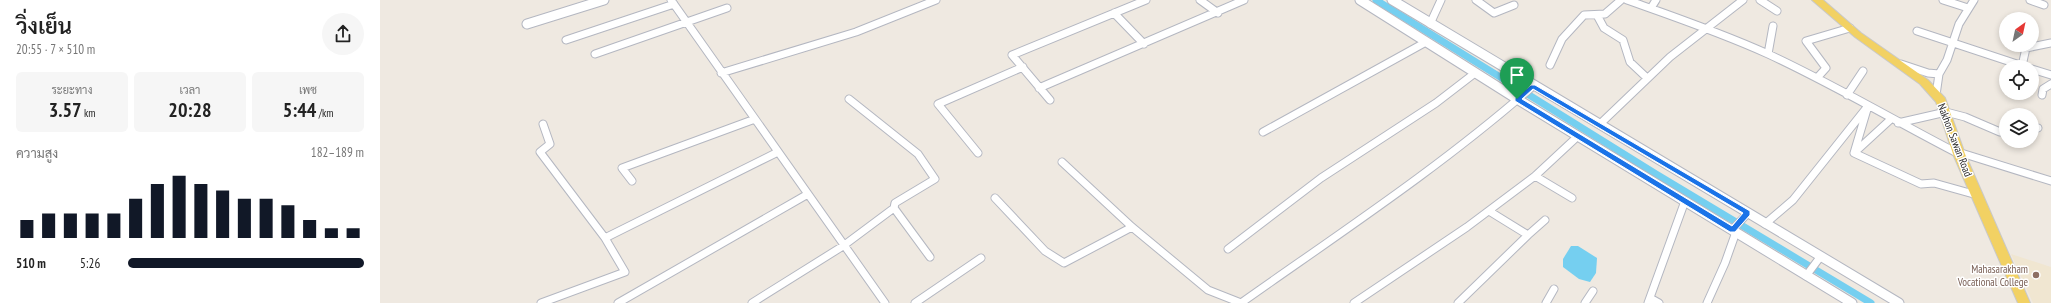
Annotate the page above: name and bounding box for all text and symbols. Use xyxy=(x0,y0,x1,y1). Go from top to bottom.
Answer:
text: วิ่งเย็น xyxy=(16,12,72,40)
north arrow xyxy=(1999,12,2039,52)
map controls xyxy=(1999,12,2039,148)
button: share xyxy=(322,13,364,55)
text: 20:55 · 7 × 510 m xyxy=(16,41,95,58)
pin xyxy=(1500,58,1534,99)
button: locate xyxy=(1999,60,2039,100)
icon: arrive xyxy=(1506,64,1528,86)
text: ระยะทาง xyxy=(52,83,92,97)
text: เวลา xyxy=(180,83,200,97)
text: เพซ xyxy=(299,83,317,97)
text: 3.57 xyxy=(49,97,82,123)
text: 20:28 xyxy=(168,97,212,123)
text: 5:44 xyxy=(283,97,316,123)
street label: Nakhon Sawan Road xyxy=(1935,101,1975,179)
text: km xyxy=(82,106,95,120)
text: /km xyxy=(316,106,333,120)
button: layers xyxy=(1999,108,2039,148)
text: 182–189 m xyxy=(311,144,364,161)
text: ความสูง xyxy=(16,145,58,162)
text: 510 m xyxy=(16,255,46,272)
text: 5:26 xyxy=(80,255,100,272)
place label: Mahasarakham Vocational College xyxy=(1957,262,2028,289)
marker: Mahasarakham Vocational College xyxy=(2031,270,2041,280)

